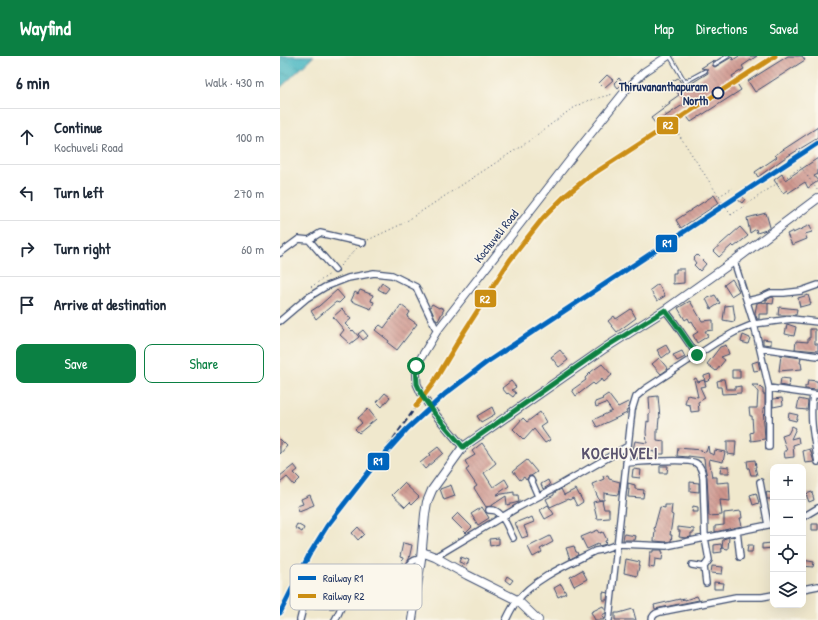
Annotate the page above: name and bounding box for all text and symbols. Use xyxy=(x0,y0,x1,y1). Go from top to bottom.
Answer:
text: Wayfind xyxy=(20,15,71,41)
text: Map xyxy=(654,19,674,38)
text: Directions xyxy=(696,19,747,38)
text: Saved xyxy=(769,19,798,38)
text: 6 min xyxy=(16,71,50,94)
text: Walk · 430 m xyxy=(205,73,264,91)
place label: Thiruvananthapuram North xyxy=(618,78,709,109)
marker: Thiruvananthapuram North xyxy=(711,86,725,100)
line badge: R2 xyxy=(656,116,679,135)
text: Continue xyxy=(54,117,102,138)
text: R2 xyxy=(663,118,674,132)
icon: ahead xyxy=(16,126,38,148)
text: 100 m xyxy=(236,128,264,146)
text: Kochuveli Road xyxy=(54,138,123,156)
icon: left xyxy=(16,182,38,204)
text: Turn left xyxy=(54,182,104,203)
text: 270 m xyxy=(234,184,264,202)
street label: Kochuveli Road xyxy=(470,206,522,266)
line badge: R1 xyxy=(655,234,678,253)
text: R1 xyxy=(663,236,672,250)
icon: right xyxy=(16,238,38,260)
text: Turn right xyxy=(54,238,110,259)
text: 60 m xyxy=(241,240,264,258)
line badge: R2 xyxy=(474,289,497,308)
text: R2 xyxy=(480,292,491,306)
icon: arrive xyxy=(16,294,38,316)
text: Arrive at destination xyxy=(54,294,166,315)
button: Save xyxy=(16,344,136,383)
button: Share xyxy=(144,344,264,383)
route end xyxy=(688,346,706,364)
route start xyxy=(407,357,425,375)
district label: KOCHUVELI xyxy=(581,442,659,464)
line badge: R1 xyxy=(367,452,390,471)
text: R1 xyxy=(374,454,383,468)
map controls xyxy=(770,464,806,608)
button: + xyxy=(770,464,806,500)
button: − xyxy=(770,500,806,536)
button: locate xyxy=(770,536,806,572)
legend xyxy=(290,564,422,610)
text: Railway R1 xyxy=(323,571,363,585)
button: layers xyxy=(770,572,806,608)
text: Railway R2 xyxy=(323,589,364,603)

